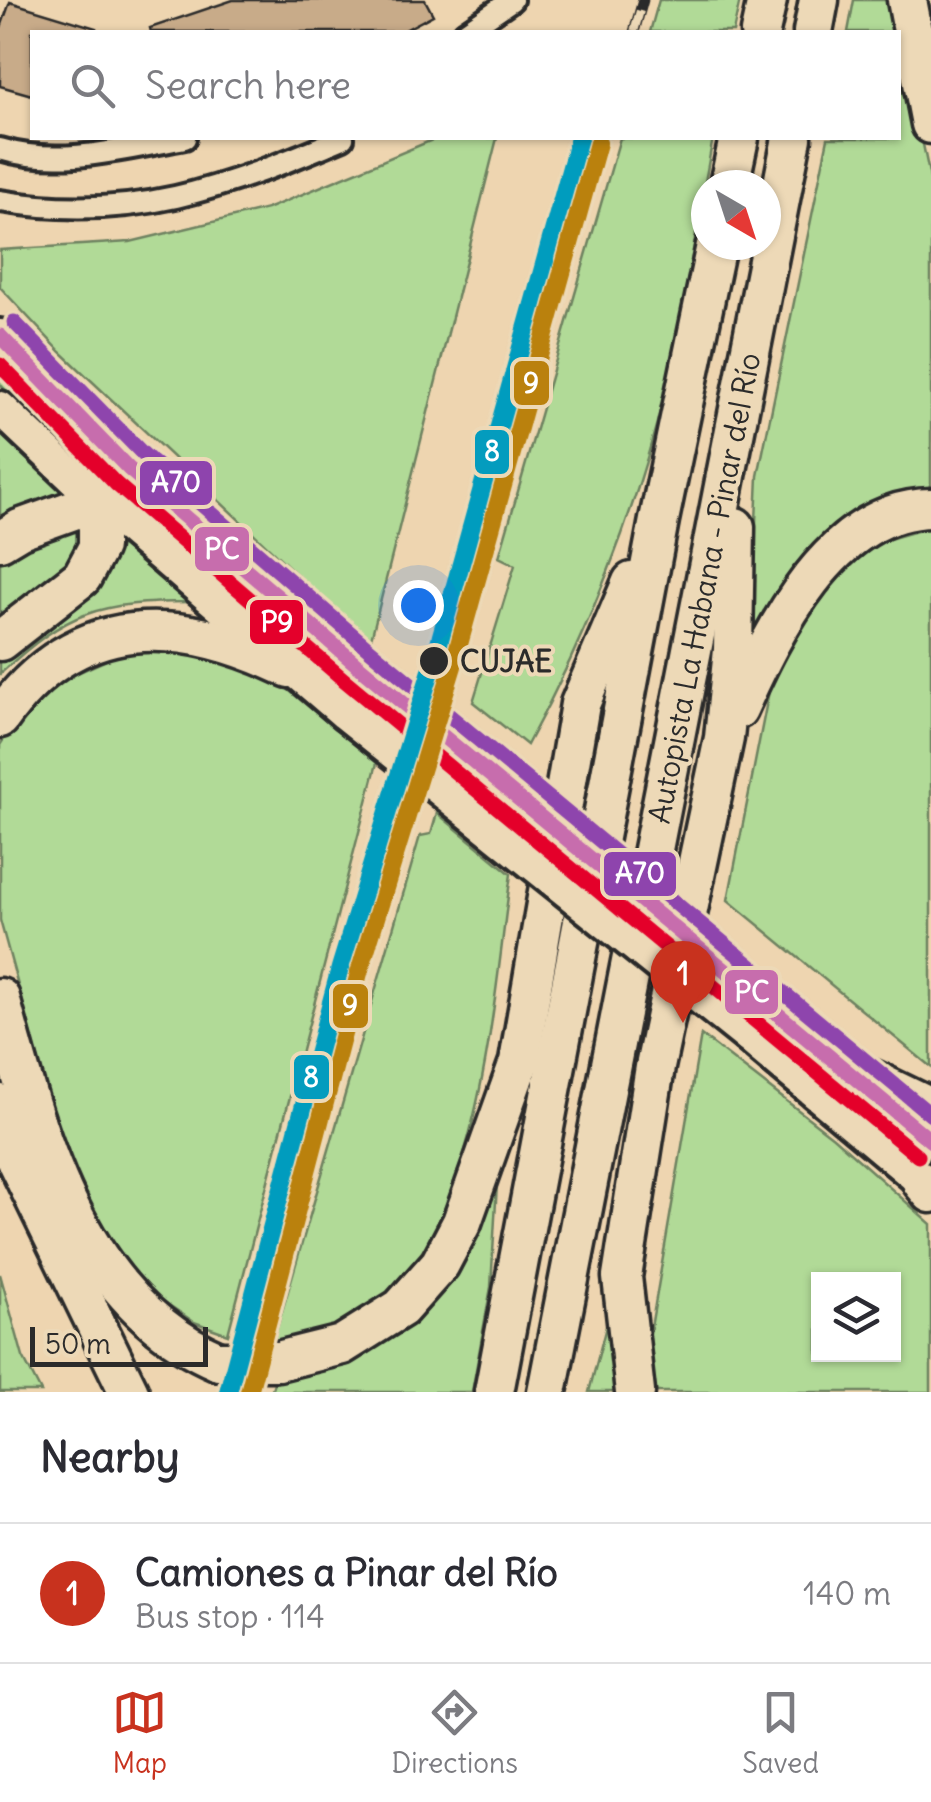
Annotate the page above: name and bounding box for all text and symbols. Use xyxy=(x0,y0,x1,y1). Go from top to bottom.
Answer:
search box xyxy=(30,30,901,140)
icon: search xyxy=(65,58,120,113)
text: Search here xyxy=(145,62,351,109)
north arrow xyxy=(691,170,781,260)
street label: Autopista La Habana - Pinar del Río xyxy=(640,349,768,827)
line badge: 9 xyxy=(512,359,551,407)
text: 9 xyxy=(523,365,539,401)
line badge: 8 xyxy=(473,428,511,476)
text: 8 xyxy=(484,433,500,469)
line badge: A70 xyxy=(138,459,214,507)
text: A70 xyxy=(151,464,201,500)
line badge: PC xyxy=(193,525,251,573)
text: PC xyxy=(204,531,240,567)
your location xyxy=(393,580,444,631)
line badge: P9 xyxy=(248,598,305,646)
text: P9 xyxy=(261,604,293,640)
place label: CUJAE xyxy=(460,642,552,680)
marker: CUJAE xyxy=(417,644,451,678)
line badge: A70 xyxy=(602,850,678,898)
text: A70 xyxy=(615,855,665,891)
pin: 1 xyxy=(650,940,716,1023)
line badge: PC xyxy=(723,968,780,1016)
text: PC xyxy=(734,974,770,1010)
line badge: 9 xyxy=(331,982,370,1030)
text: 9 xyxy=(342,987,358,1023)
line badge: 8 xyxy=(292,1053,331,1101)
text: 8 xyxy=(303,1059,319,1095)
map controls xyxy=(811,1272,901,1362)
button: layers xyxy=(811,1272,901,1362)
scale bar xyxy=(30,1322,208,1366)
text: 50 m xyxy=(45,1326,111,1362)
text: Nearby xyxy=(40,1431,179,1483)
text: Camiones a Pinar del Río xyxy=(135,1549,558,1596)
text: 1 xyxy=(66,1573,79,1614)
text: 140 m xyxy=(803,1573,891,1614)
text: Bus stop · 114 xyxy=(135,1596,325,1637)
tab: Map xyxy=(112,1685,167,1781)
tab: Directions xyxy=(391,1685,518,1781)
tab: Saved xyxy=(742,1685,819,1781)

